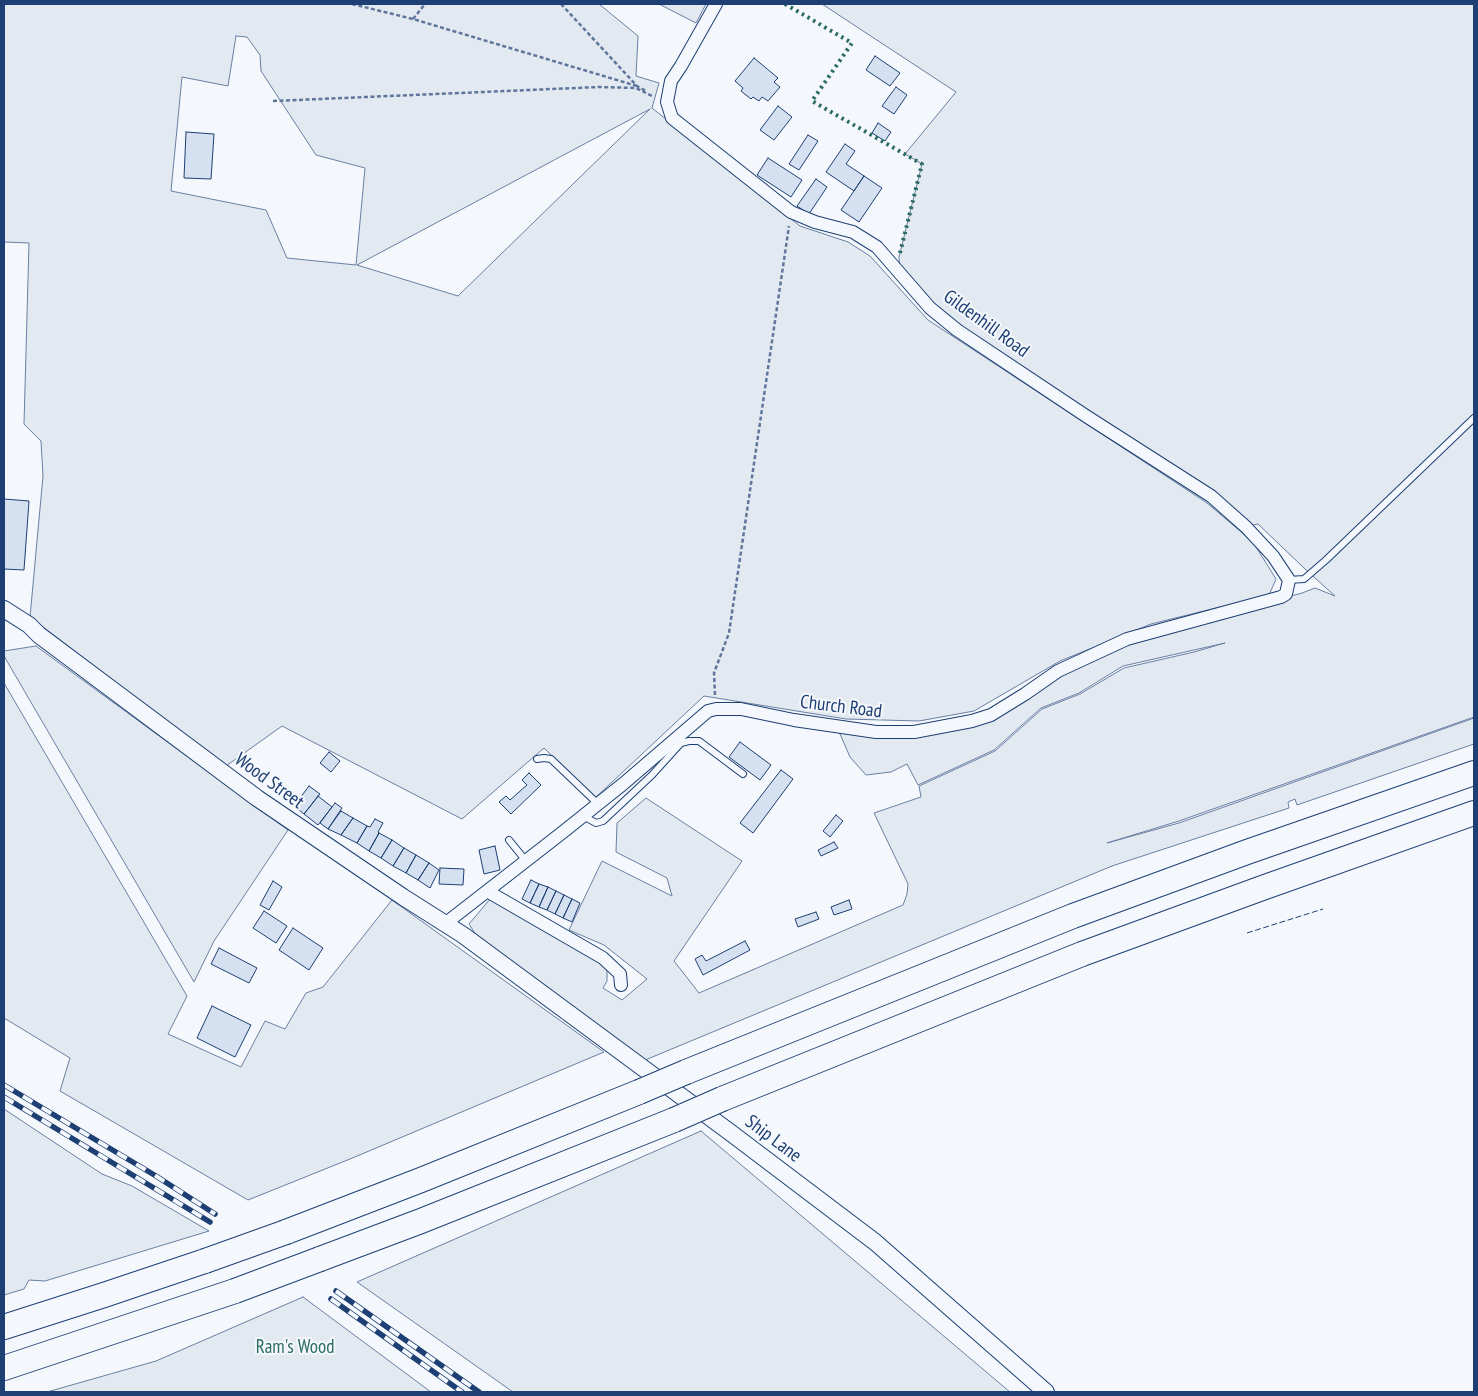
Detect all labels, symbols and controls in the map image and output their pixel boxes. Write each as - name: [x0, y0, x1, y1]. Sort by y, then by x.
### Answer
- street label: Gildenhill Road: [939, 285, 1033, 363]
- street label: Church Road: [799, 691, 883, 723]
- street label: Wood Street: [230, 748, 308, 814]
- street label: Ship Lane: [740, 1111, 806, 1167]
- park label: Ram's Wood: [256, 1337, 334, 1359]

